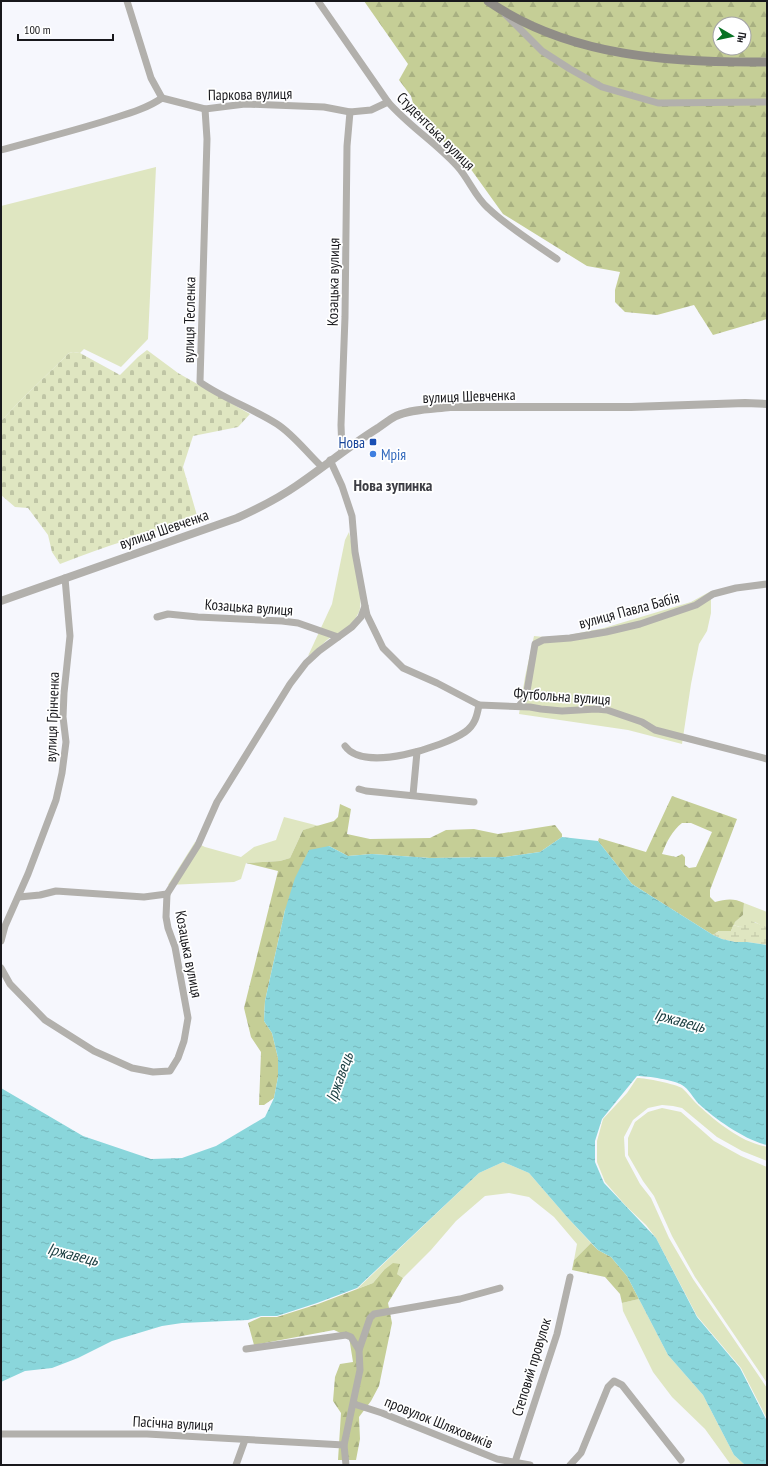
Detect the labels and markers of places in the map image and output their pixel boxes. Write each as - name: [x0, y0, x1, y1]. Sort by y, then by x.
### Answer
- place label: Нова: [338, 433, 365, 452]
- marker: Нова: [368, 437, 378, 447]
- place label: Мрія: [381, 445, 406, 464]
- marker: Мрія: [368, 449, 378, 459]

